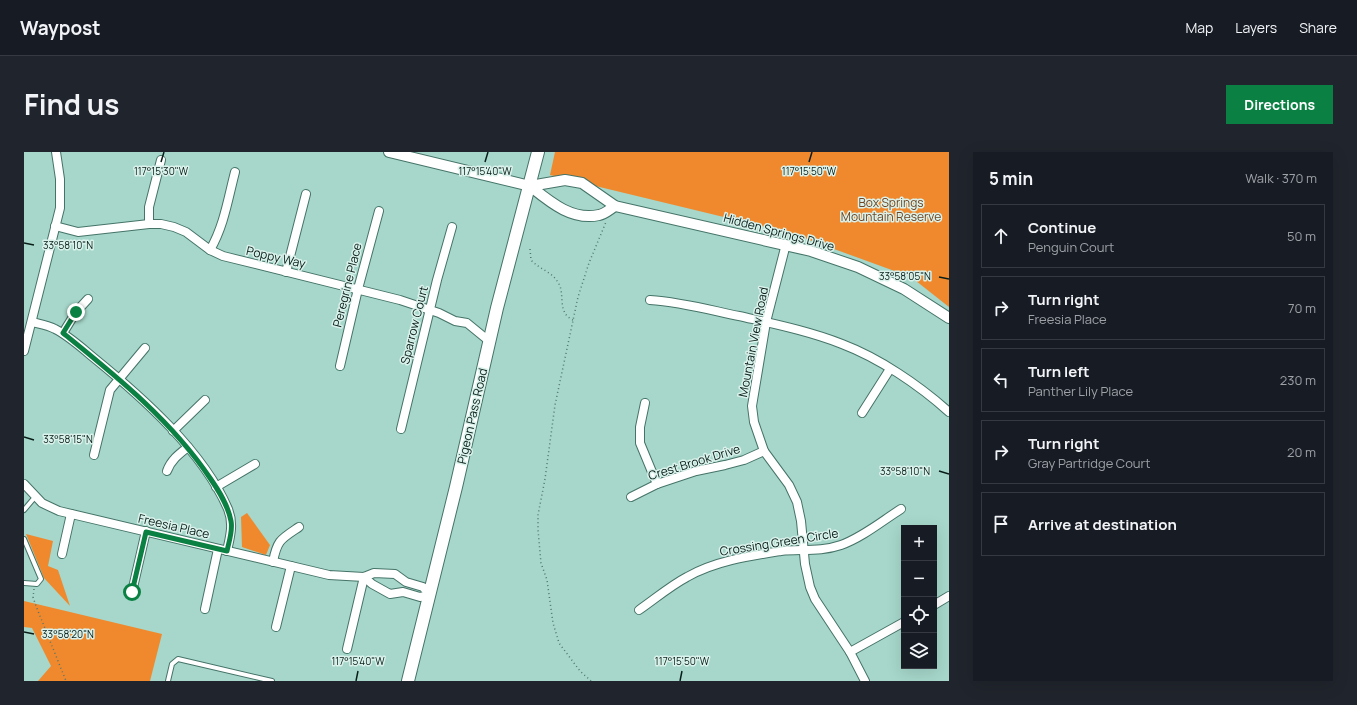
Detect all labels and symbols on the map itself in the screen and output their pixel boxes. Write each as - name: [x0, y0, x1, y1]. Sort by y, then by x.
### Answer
- text: 117°15'30"W: [134, 164, 189, 178]
- text: 117°15'40"W: [458, 164, 512, 178]
- text: 117°15'50"W: [782, 164, 837, 178]
- park label: Box Springs Mountain Reserve: [841, 194, 941, 225]
- street label: Hidden Springs Drive: [722, 209, 836, 255]
- text: 33°58'10"N: [43, 238, 93, 252]
- street label: Peregrine Place: [328, 241, 366, 329]
- street label: Poppy Way: [245, 242, 308, 272]
- text: 33°58'05"N: [879, 269, 931, 283]
- street label: Sparrow Court: [396, 284, 432, 366]
- street label: Mountain View Road: [734, 285, 772, 399]
- route end: [67, 303, 85, 321]
- street label: Pigeon Pass Road: [453, 366, 491, 466]
- text: 33°58'15"N: [43, 432, 93, 446]
- street label: Crest Brook Drive: [646, 440, 742, 484]
- text: 33°58'10"N: [880, 464, 930, 478]
- street label: Freesia Place: [137, 510, 211, 542]
- street label: Crossing Green Circle: [719, 524, 839, 560]
- route start: [123, 583, 141, 601]
- text: 33°58'20"N: [42, 627, 94, 641]
- text: 117°15'40"W: [331, 654, 385, 668]
- text: 117°15'50"W: [655, 654, 710, 668]

